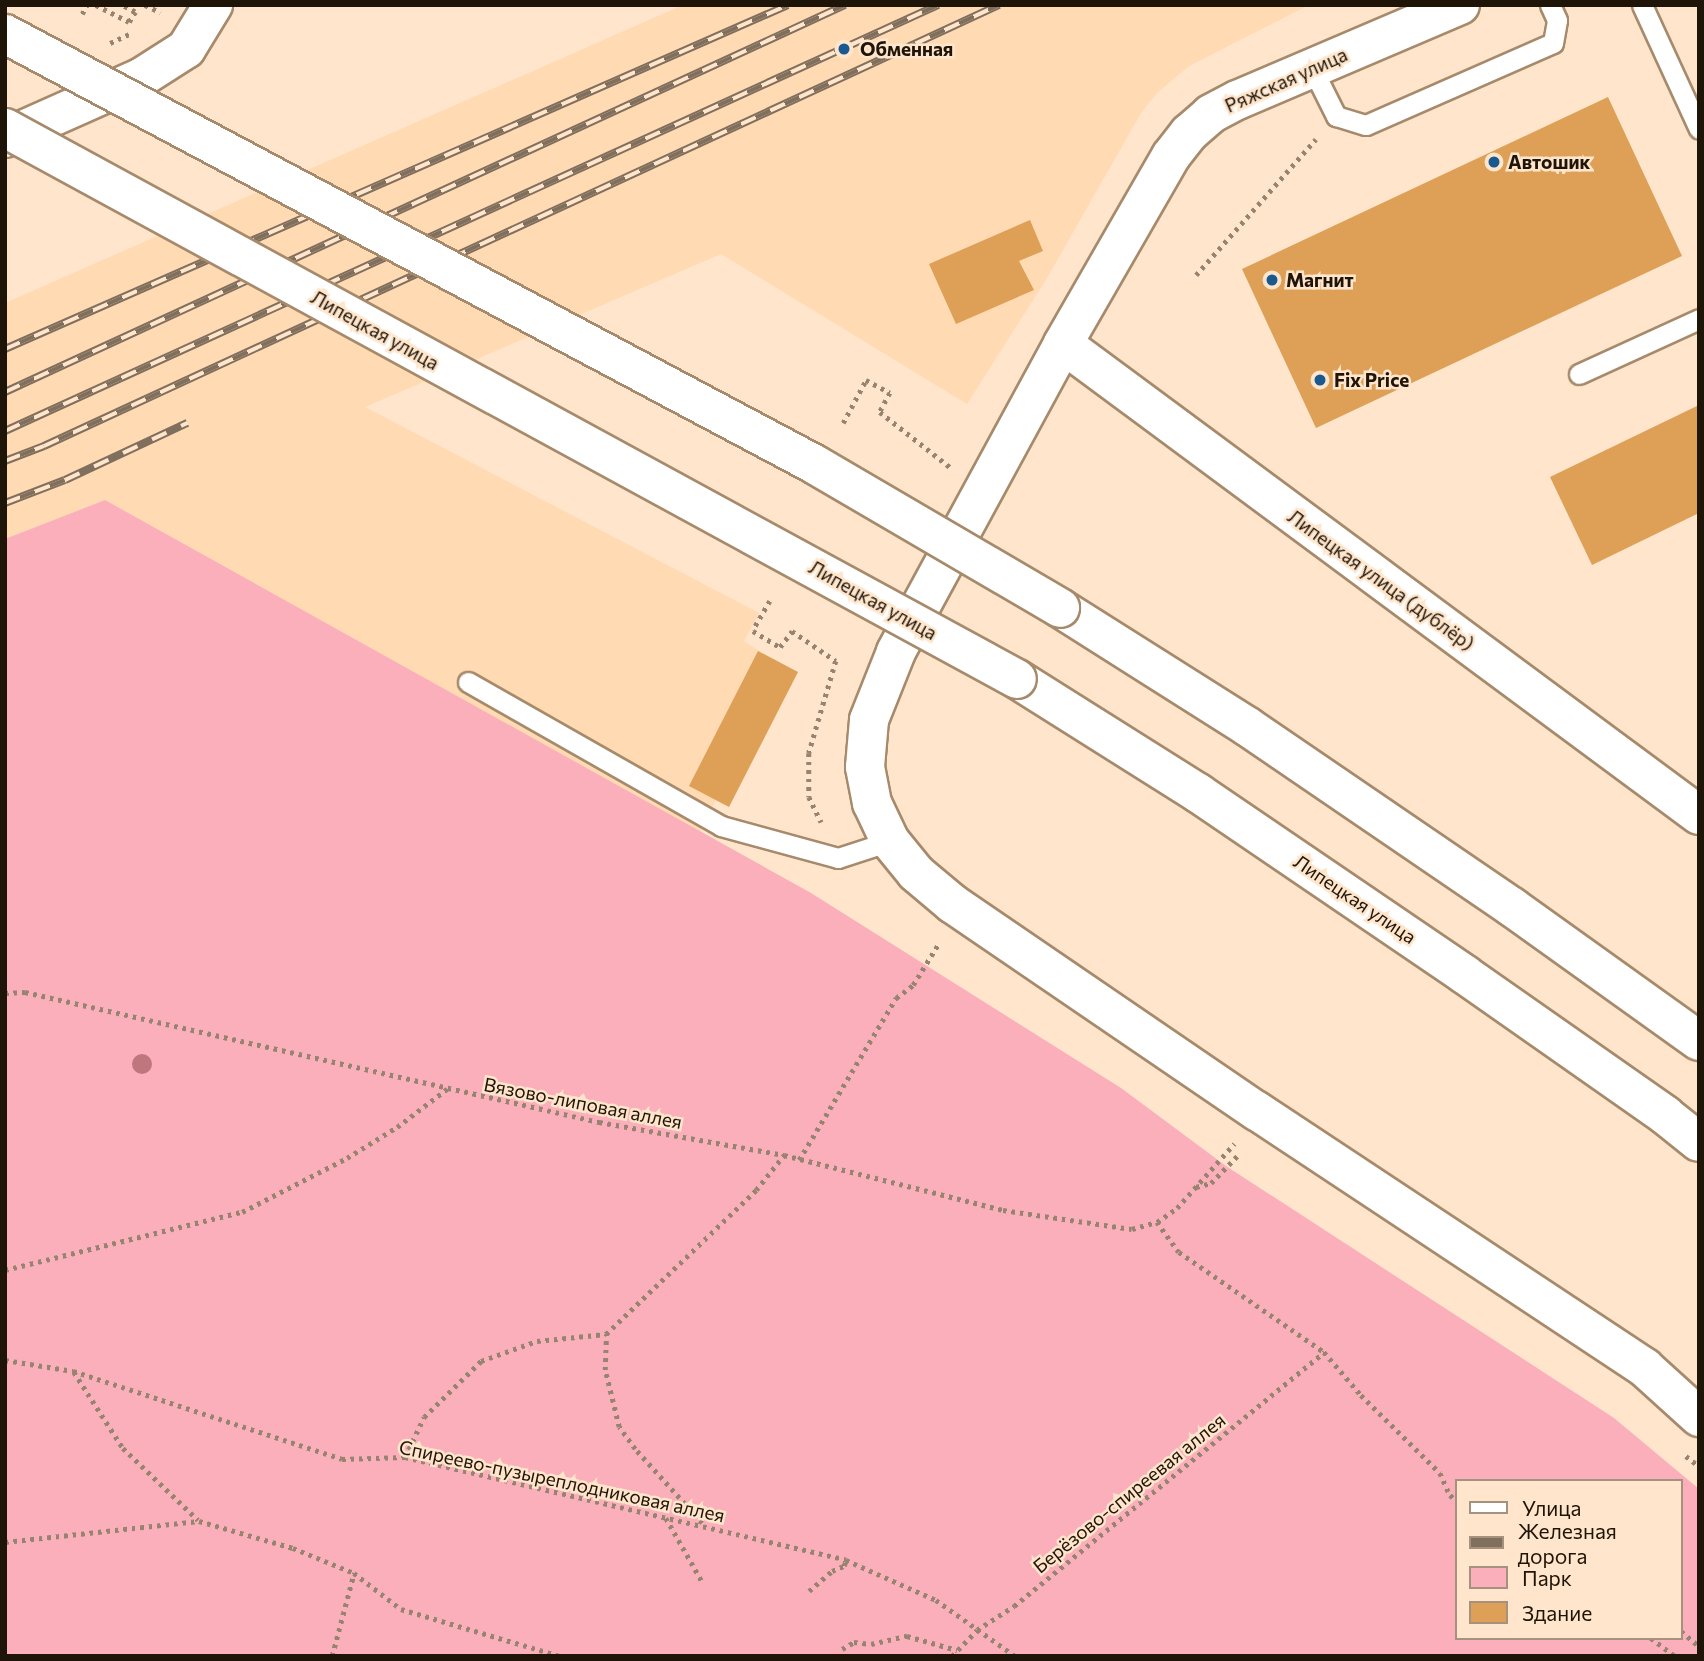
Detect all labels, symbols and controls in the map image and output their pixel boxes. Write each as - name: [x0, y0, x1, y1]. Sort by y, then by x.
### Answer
- place label: Обменная: [860, 38, 953, 60]
- marker: Обменная: [834, 39, 854, 59]
- street label: Ряжская улица: [1221, 43, 1351, 117]
- place label: Автошик: [1508, 151, 1590, 173]
- marker: Автошик: [1486, 154, 1502, 170]
- place label: Магнит: [1286, 269, 1354, 291]
- marker: Магнит: [1264, 272, 1280, 288]
- street label: Липецкая улица: [307, 285, 443, 375]
- place label: Fix Price: [1334, 369, 1409, 391]
- marker: Fix Price: [1312, 372, 1328, 388]
- street label: Липецкая улица (дублёр): [1283, 505, 1479, 655]
- street label: Липецкая улица: [805, 555, 941, 645]
- street label: Липецкая улица: [1289, 850, 1421, 948]
- street label: Вязово-липовая аллея: [482, 1073, 684, 1133]
- street label: Берёзово-спиреевая аллея: [1028, 1408, 1230, 1578]
- street label: Спиреево-пузыреплодниковая аллея: [397, 1435, 727, 1527]
- legend: [1456, 1479, 1683, 1640]
- text: Улица: [1522, 1495, 1581, 1520]
- text: Железная дорога: [1518, 1518, 1617, 1568]
- text: Парк: [1522, 1565, 1572, 1590]
- text: Здание: [1522, 1600, 1592, 1625]

